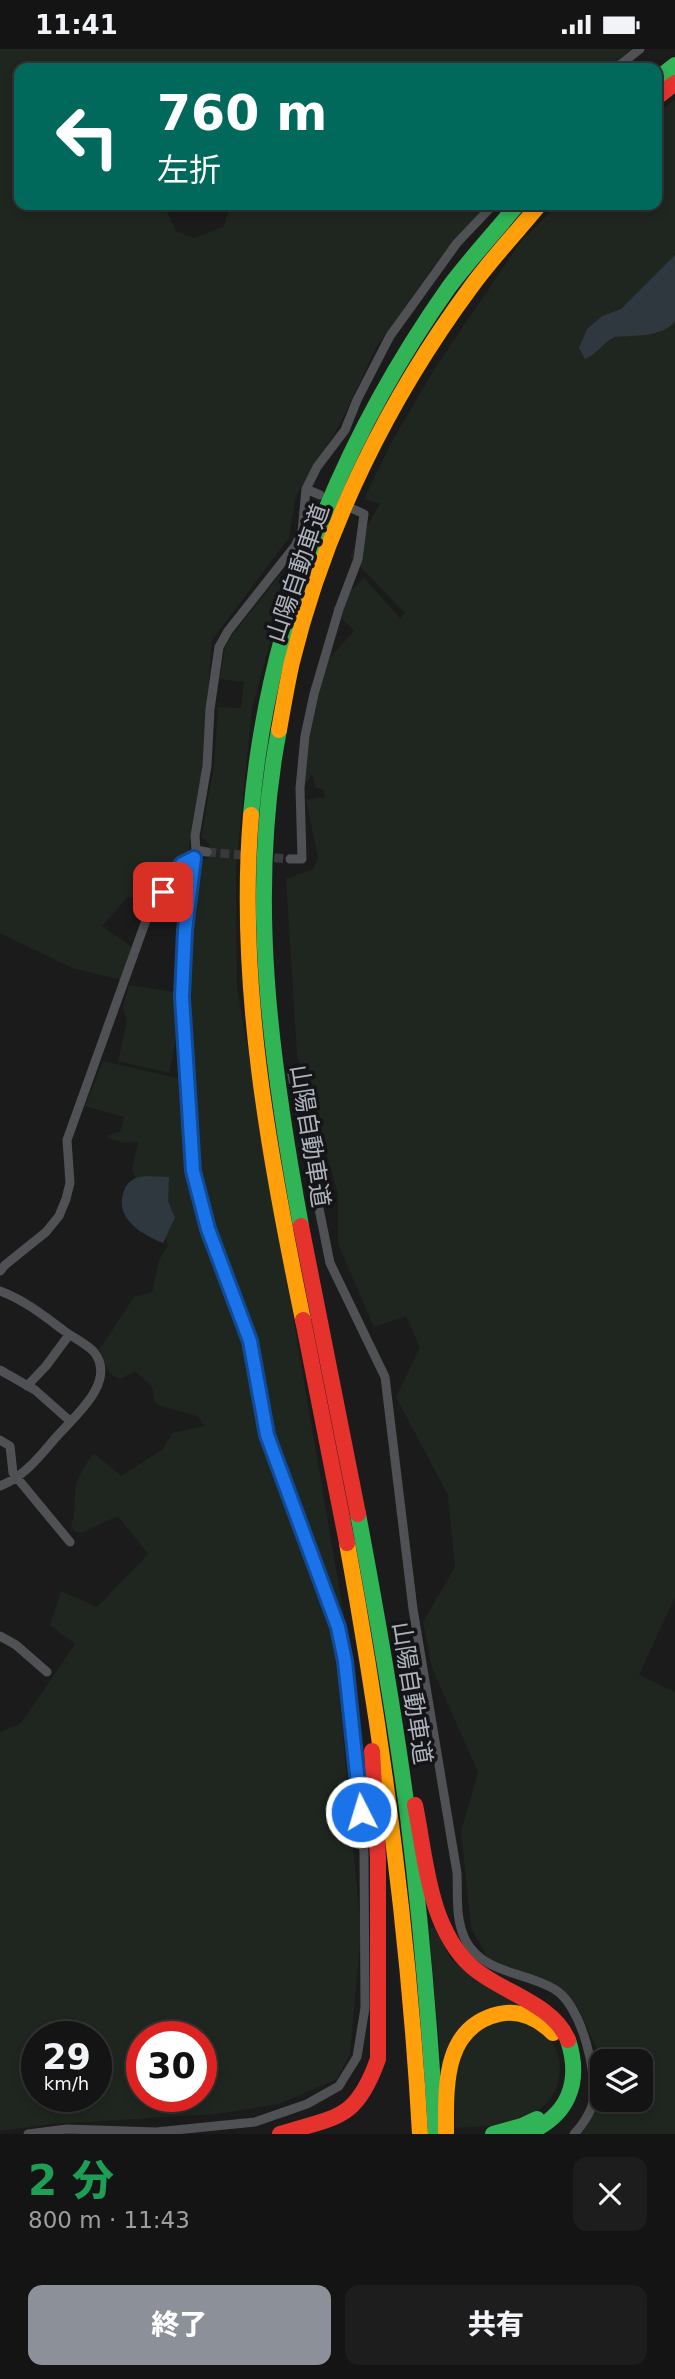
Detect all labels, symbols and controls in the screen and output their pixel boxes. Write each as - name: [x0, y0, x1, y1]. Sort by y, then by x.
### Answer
- text: 11:41: [35, 10, 118, 40]
- text: 760 m: [157, 85, 327, 142]
- icon: left: [42, 91, 133, 182]
- text: 左折: [157, 151, 221, 189]
- street label: 山陽自動車道: [261, 500, 335, 646]
- pin: [133, 862, 193, 922]
- icon: arrive: [144, 873, 182, 911]
- street label: 山陽自動車道: [285, 1063, 335, 1209]
- street label: 山陽自動車道: [387, 1620, 437, 1766]
- position arrow: [324, 1775, 398, 1849]
- speed limit sign: 30: [126, 2021, 217, 2112]
- text: 29: [42, 2037, 91, 2077]
- map controls: [590, 2049, 653, 2112]
- button: layers: [590, 2049, 653, 2112]
- text: km/h: [44, 2073, 89, 2094]
- text: 2 分: [28, 2156, 114, 2205]
- button: close: [573, 2157, 647, 2231]
- text: 800 m · 11:43: [28, 2207, 190, 2233]
- button: 終了: [28, 2285, 331, 2365]
- button: 共有: [345, 2285, 647, 2365]

